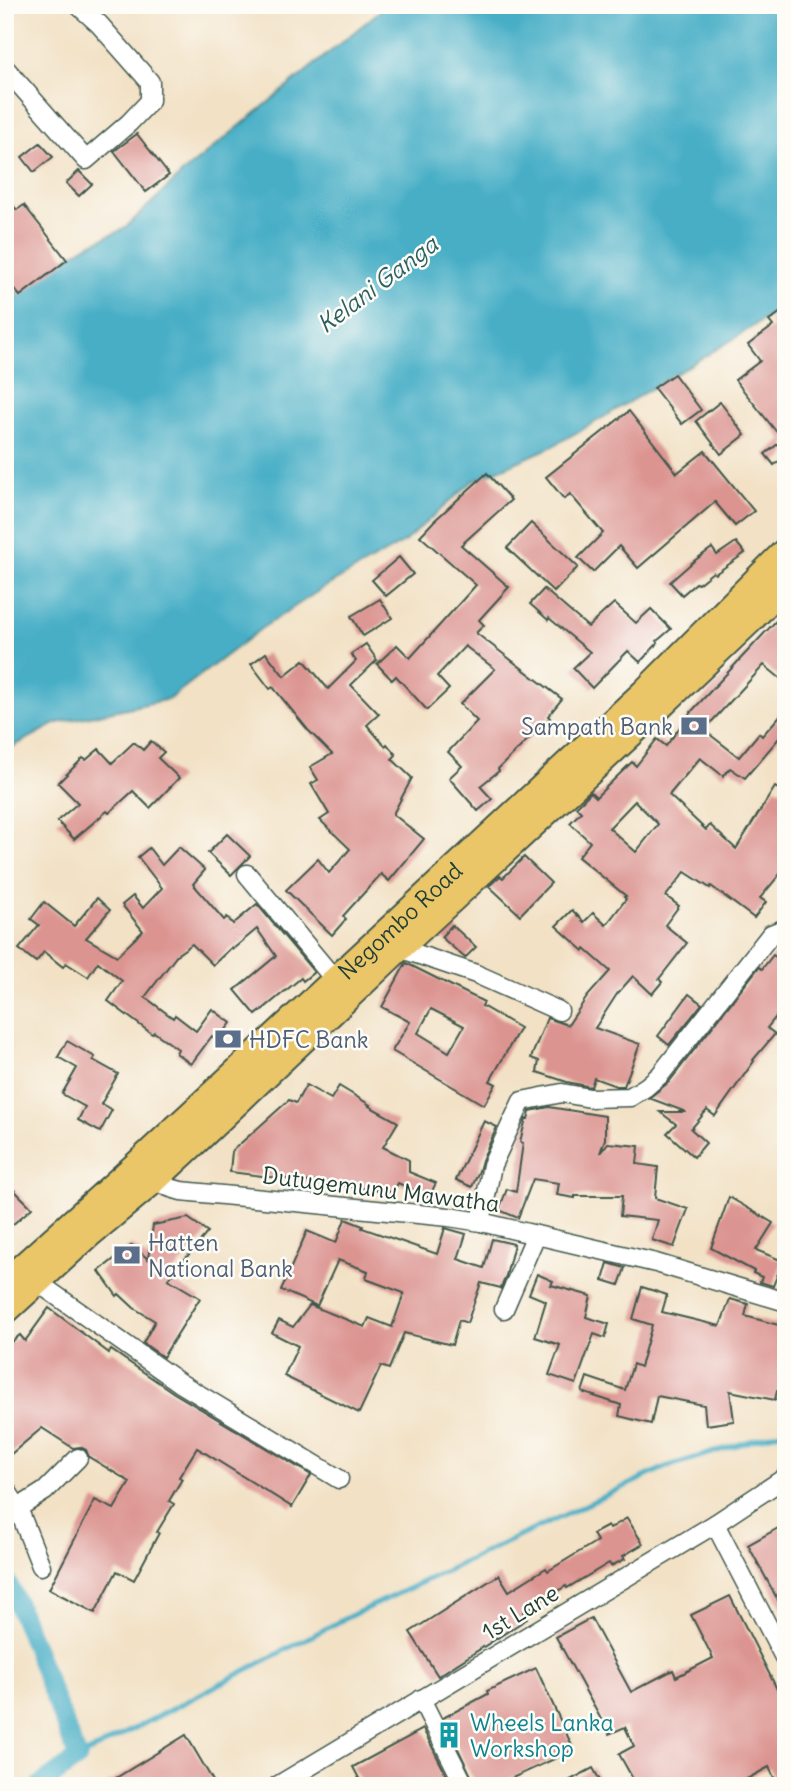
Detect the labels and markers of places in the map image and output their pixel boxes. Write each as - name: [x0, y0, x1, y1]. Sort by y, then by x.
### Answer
- bank icon: Sampath Bank: [679, 711, 709, 741]
- place label: Sampath Bank: [521, 712, 673, 741]
- bank icon: HDFC Bank: [213, 1024, 243, 1054]
- place label: HDFC Bank: [249, 1025, 369, 1054]
- place label: Hatten National Bank: [148, 1228, 293, 1283]
- bank icon: Hatten National Bank: [112, 1240, 142, 1270]
- place label: Wheels Lanka Workshop: [470, 1708, 614, 1763]
- building icon: Wheels Lanka Workshop: [434, 1720, 464, 1750]

